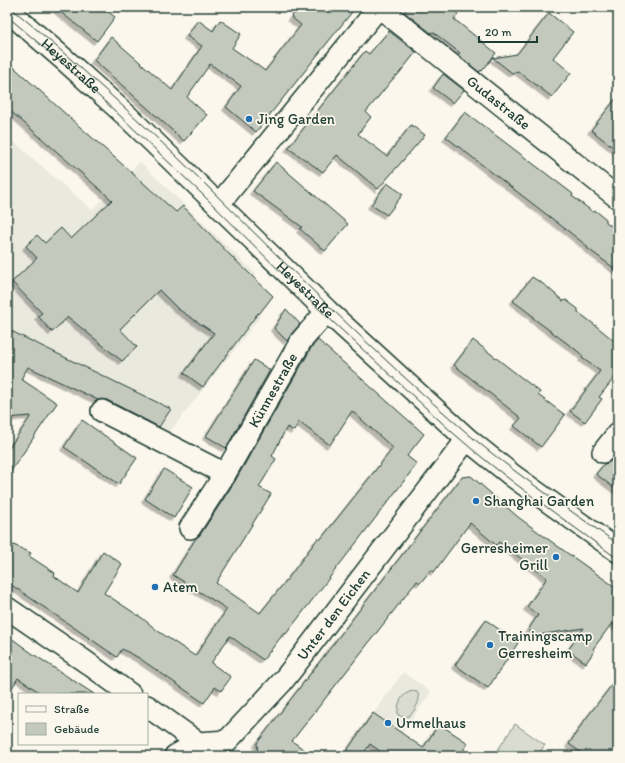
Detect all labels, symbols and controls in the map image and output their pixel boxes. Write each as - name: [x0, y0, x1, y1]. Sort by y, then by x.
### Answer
- scale bar: [479, 18, 537, 44]
- text: 20 m: [485, 25, 512, 39]
- street label: Heyestraße: [37, 35, 105, 97]
- street label: Gudastraße: [463, 72, 534, 134]
- place label: Jing Garden: [257, 110, 335, 128]
- marker: Jing Garden: [244, 114, 254, 124]
- street label: Heyestraße: [272, 257, 338, 322]
- street label: Künnestraße: [244, 349, 301, 431]
- place label: Shanghai Garden: [484, 492, 595, 510]
- marker: Shanghai Garden: [471, 496, 481, 506]
- place label: Gerresheimer Grill: [461, 539, 549, 574]
- marker: Gerresheimer Grill: [551, 552, 561, 562]
- street label: Unter den Eichen: [293, 565, 374, 664]
- place label: Atem: [163, 578, 197, 596]
- marker: Atem: [150, 582, 160, 592]
- place label: Trainingscamp Gerresheim: [498, 627, 593, 662]
- marker: Trainingscamp Gerresheim: [485, 640, 495, 650]
- legend: [18, 693, 148, 745]
- text: Straße: [54, 702, 89, 716]
- place label: Urmelhaus: [396, 714, 466, 732]
- marker: Urmelhaus: [383, 718, 393, 728]
- text: Gebäude: [54, 722, 99, 736]

